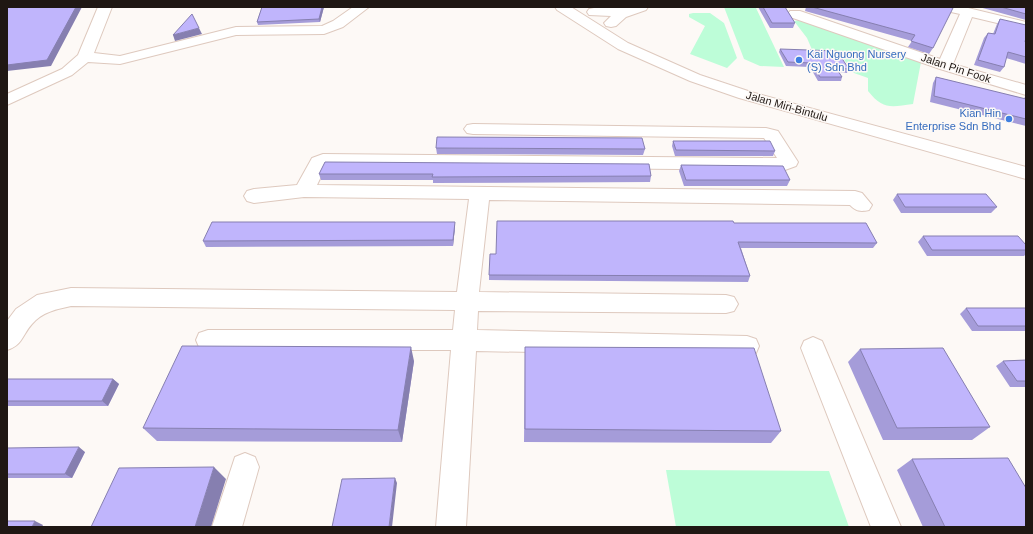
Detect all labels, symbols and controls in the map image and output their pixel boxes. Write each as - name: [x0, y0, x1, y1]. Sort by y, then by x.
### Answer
- place label: Kai Nguong Nursery (S) Sdn Bhd: [807, 48, 907, 73]
- street label: Jalan Pin Fook: [920, 51, 993, 85]
- marker: Kai Nguong Nursery (S) Sdn Bhd: [794, 55, 804, 65]
- street label: Jalan Miri-Bintulu: [745, 89, 829, 123]
- place label: Kian Hin Enterprise Sdn Bhd: [906, 107, 1001, 132]
- marker: Kian Hin Enterprise Sdn Bhd: [1004, 114, 1014, 124]

